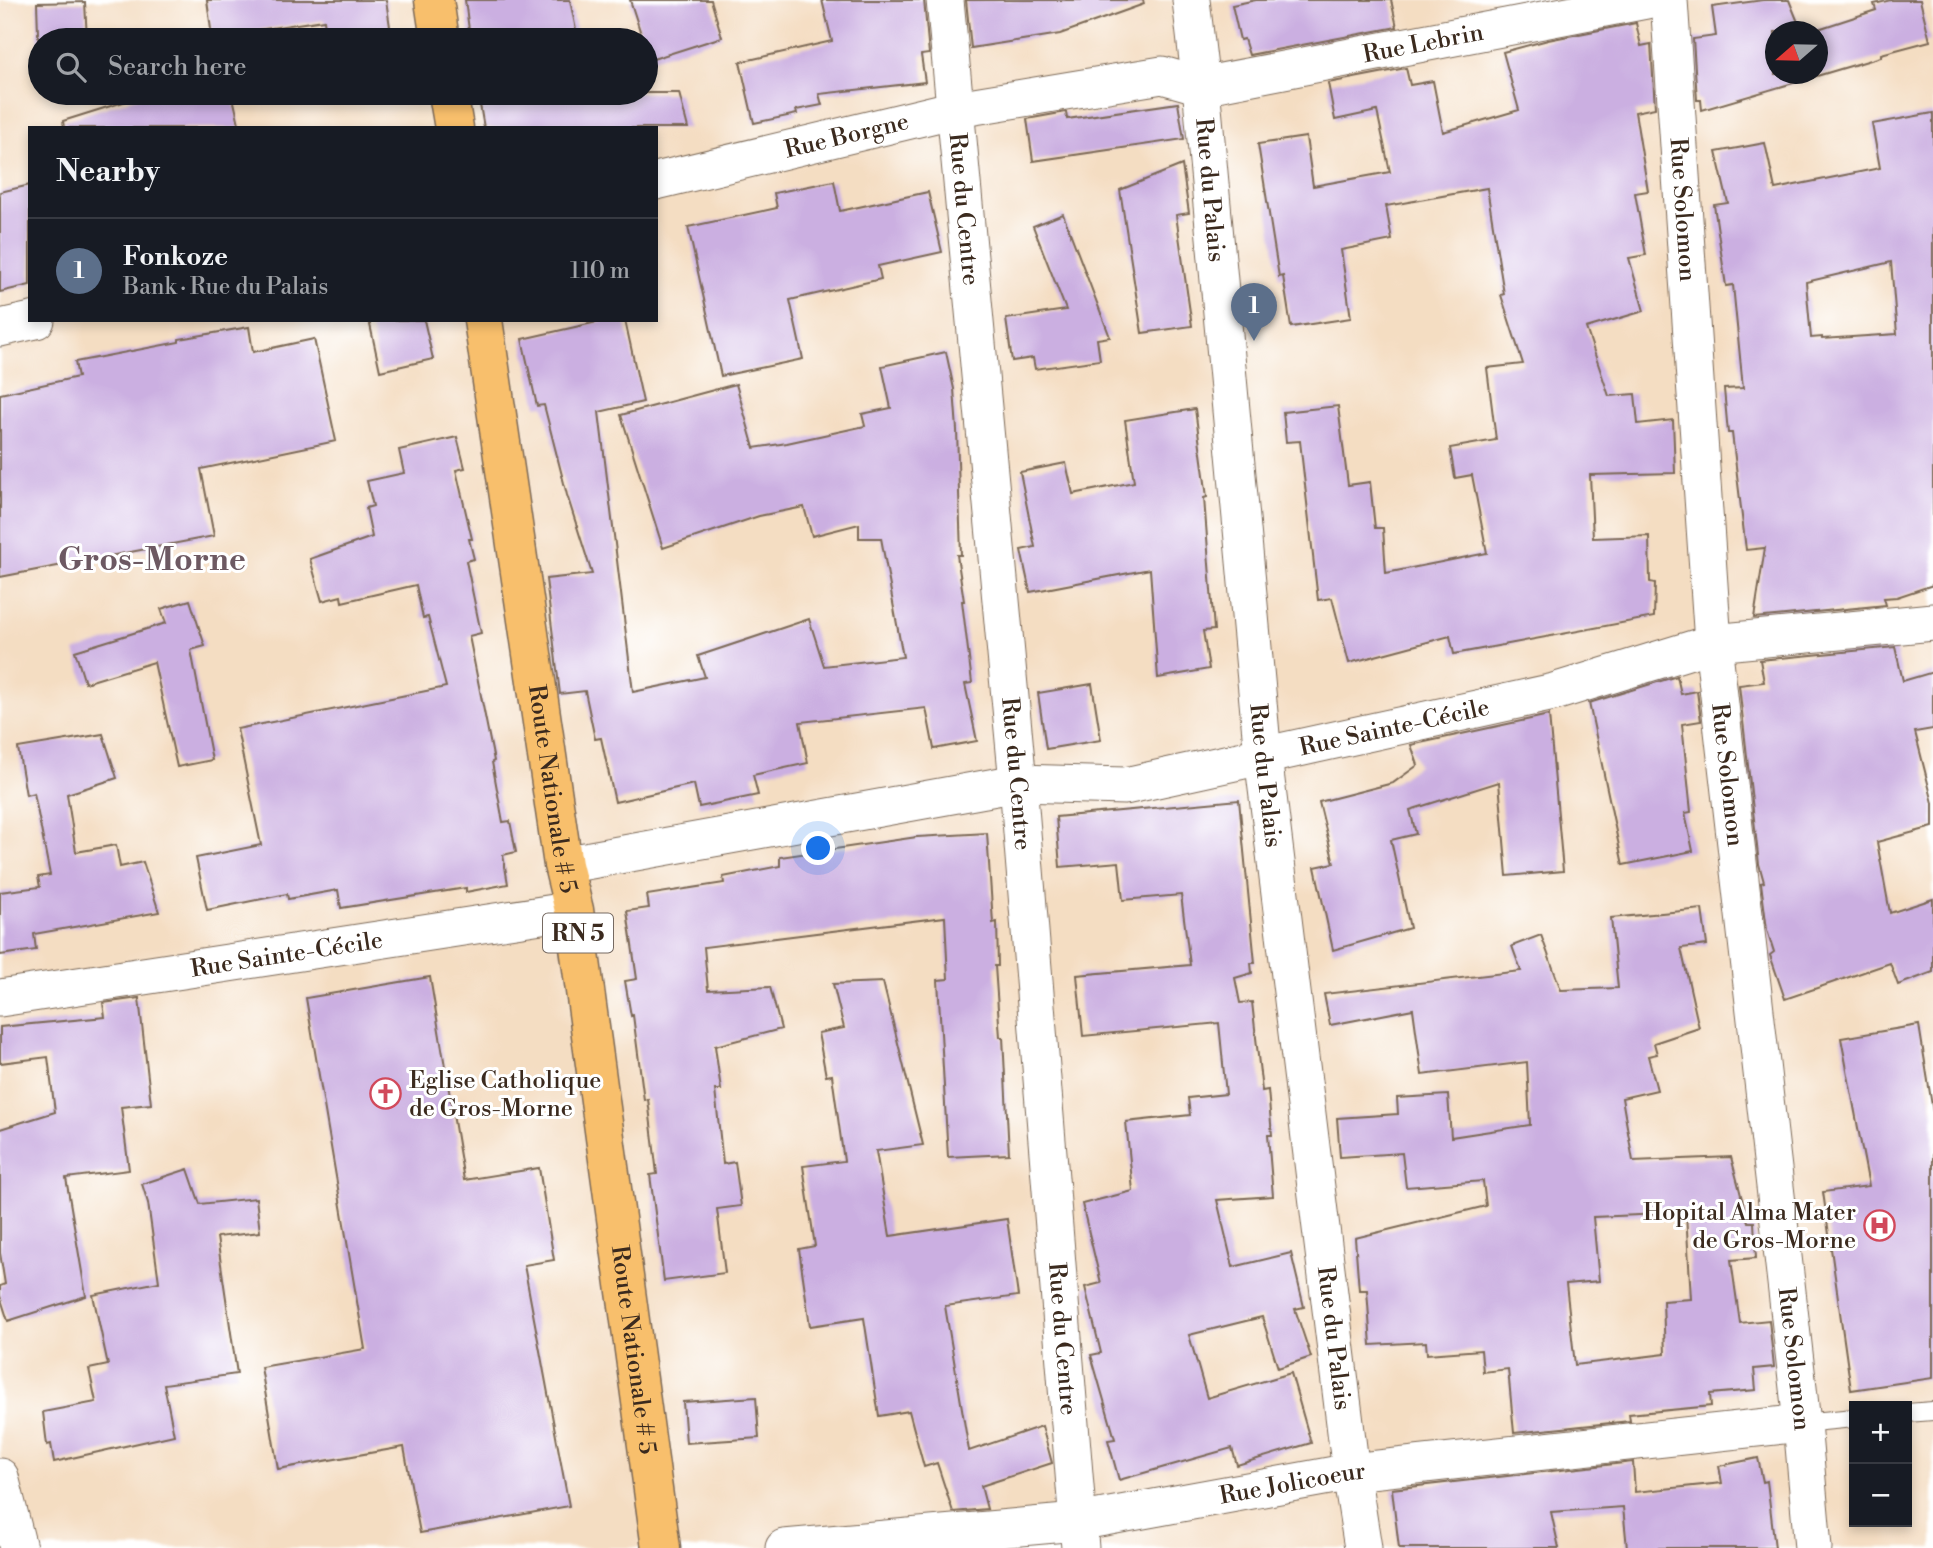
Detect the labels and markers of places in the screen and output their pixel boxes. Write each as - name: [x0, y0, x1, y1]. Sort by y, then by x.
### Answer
- pin: 1: [1231, 283, 1277, 341]
- place label: Eglise Catholique de Gros-Morne: [409, 1066, 601, 1124]
- church icon: Eglise Catholique de Gros-Morne: [369, 1077, 403, 1111]
- place label: Hopital Alma Mater de Gros-Morne: [1643, 1198, 1856, 1256]
- hospital icon: Hopital Alma Mater de Gros-Morne: [1862, 1209, 1896, 1243]

